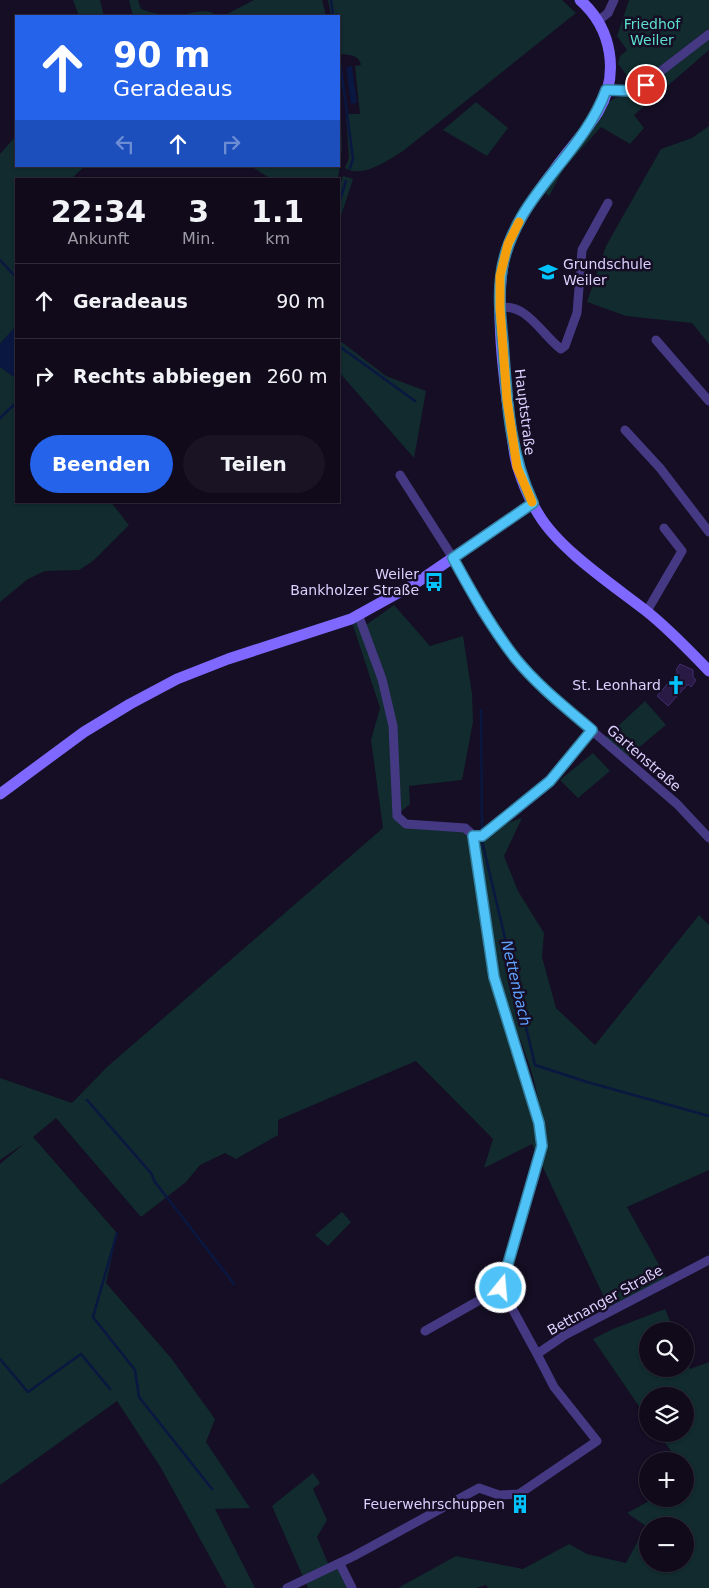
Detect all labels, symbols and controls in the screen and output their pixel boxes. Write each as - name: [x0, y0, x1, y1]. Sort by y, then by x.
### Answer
- park label: Friedhof Weiler: [624, 16, 681, 48]
- icon: ahead: [30, 35, 95, 100]
- text: 90 m: [113, 35, 210, 75]
- pin: [625, 64, 667, 106]
- icon: arrive: [632, 71, 660, 99]
- text: Geradeaus: [113, 76, 233, 101]
- icon: left: [111, 130, 139, 158]
- icon: ahead: [164, 130, 192, 158]
- icon: right: [217, 130, 245, 158]
- text: 22:34: [51, 194, 146, 229]
- text: 3: [188, 194, 209, 229]
- text: 1.1: [251, 194, 304, 229]
- text: Ankunft: [68, 229, 129, 248]
- text: Min.: [182, 229, 215, 248]
- text: km: [265, 229, 290, 248]
- place label: Grundschule Weiler: [563, 256, 651, 288]
- school or university icon: Grundschule Weiler: [537, 261, 559, 283]
- icon: ahead: [30, 287, 58, 315]
- text: Geradeaus: [73, 290, 188, 312]
- text: 90 m: [276, 290, 325, 312]
- icon: right: [30, 362, 58, 390]
- text: Rechts abbiegen: [73, 365, 252, 387]
- text: 260 m: [267, 365, 328, 387]
- street label: Hauptstraße: [512, 368, 538, 456]
- button: Beenden: [30, 435, 173, 493]
- button: Teilen: [183, 435, 325, 493]
- place label: Weiler Bankholzer Straße: [290, 566, 419, 598]
- bus stop icon: Weiler Bankholzer Straße: [423, 571, 445, 593]
- church icon: St. Leonhard: [665, 674, 687, 696]
- place label: St. Leonhard: [572, 677, 661, 693]
- street label: Gartenstraße: [604, 722, 684, 794]
- water label: Nettenbach: [497, 938, 535, 1028]
- position arrow: [474, 1261, 526, 1313]
- street label: Bettnanger Straße: [545, 1262, 665, 1338]
- map controls: [639, 1322, 694, 1572]
- button: search: [639, 1322, 694, 1377]
- button: layers: [639, 1387, 694, 1442]
- button: +: [639, 1452, 694, 1507]
- building icon: Feuerwehrschuppen: [509, 1493, 531, 1515]
- place label: Feuerwehrschuppen: [363, 1496, 505, 1512]
- button: −: [639, 1517, 694, 1572]

